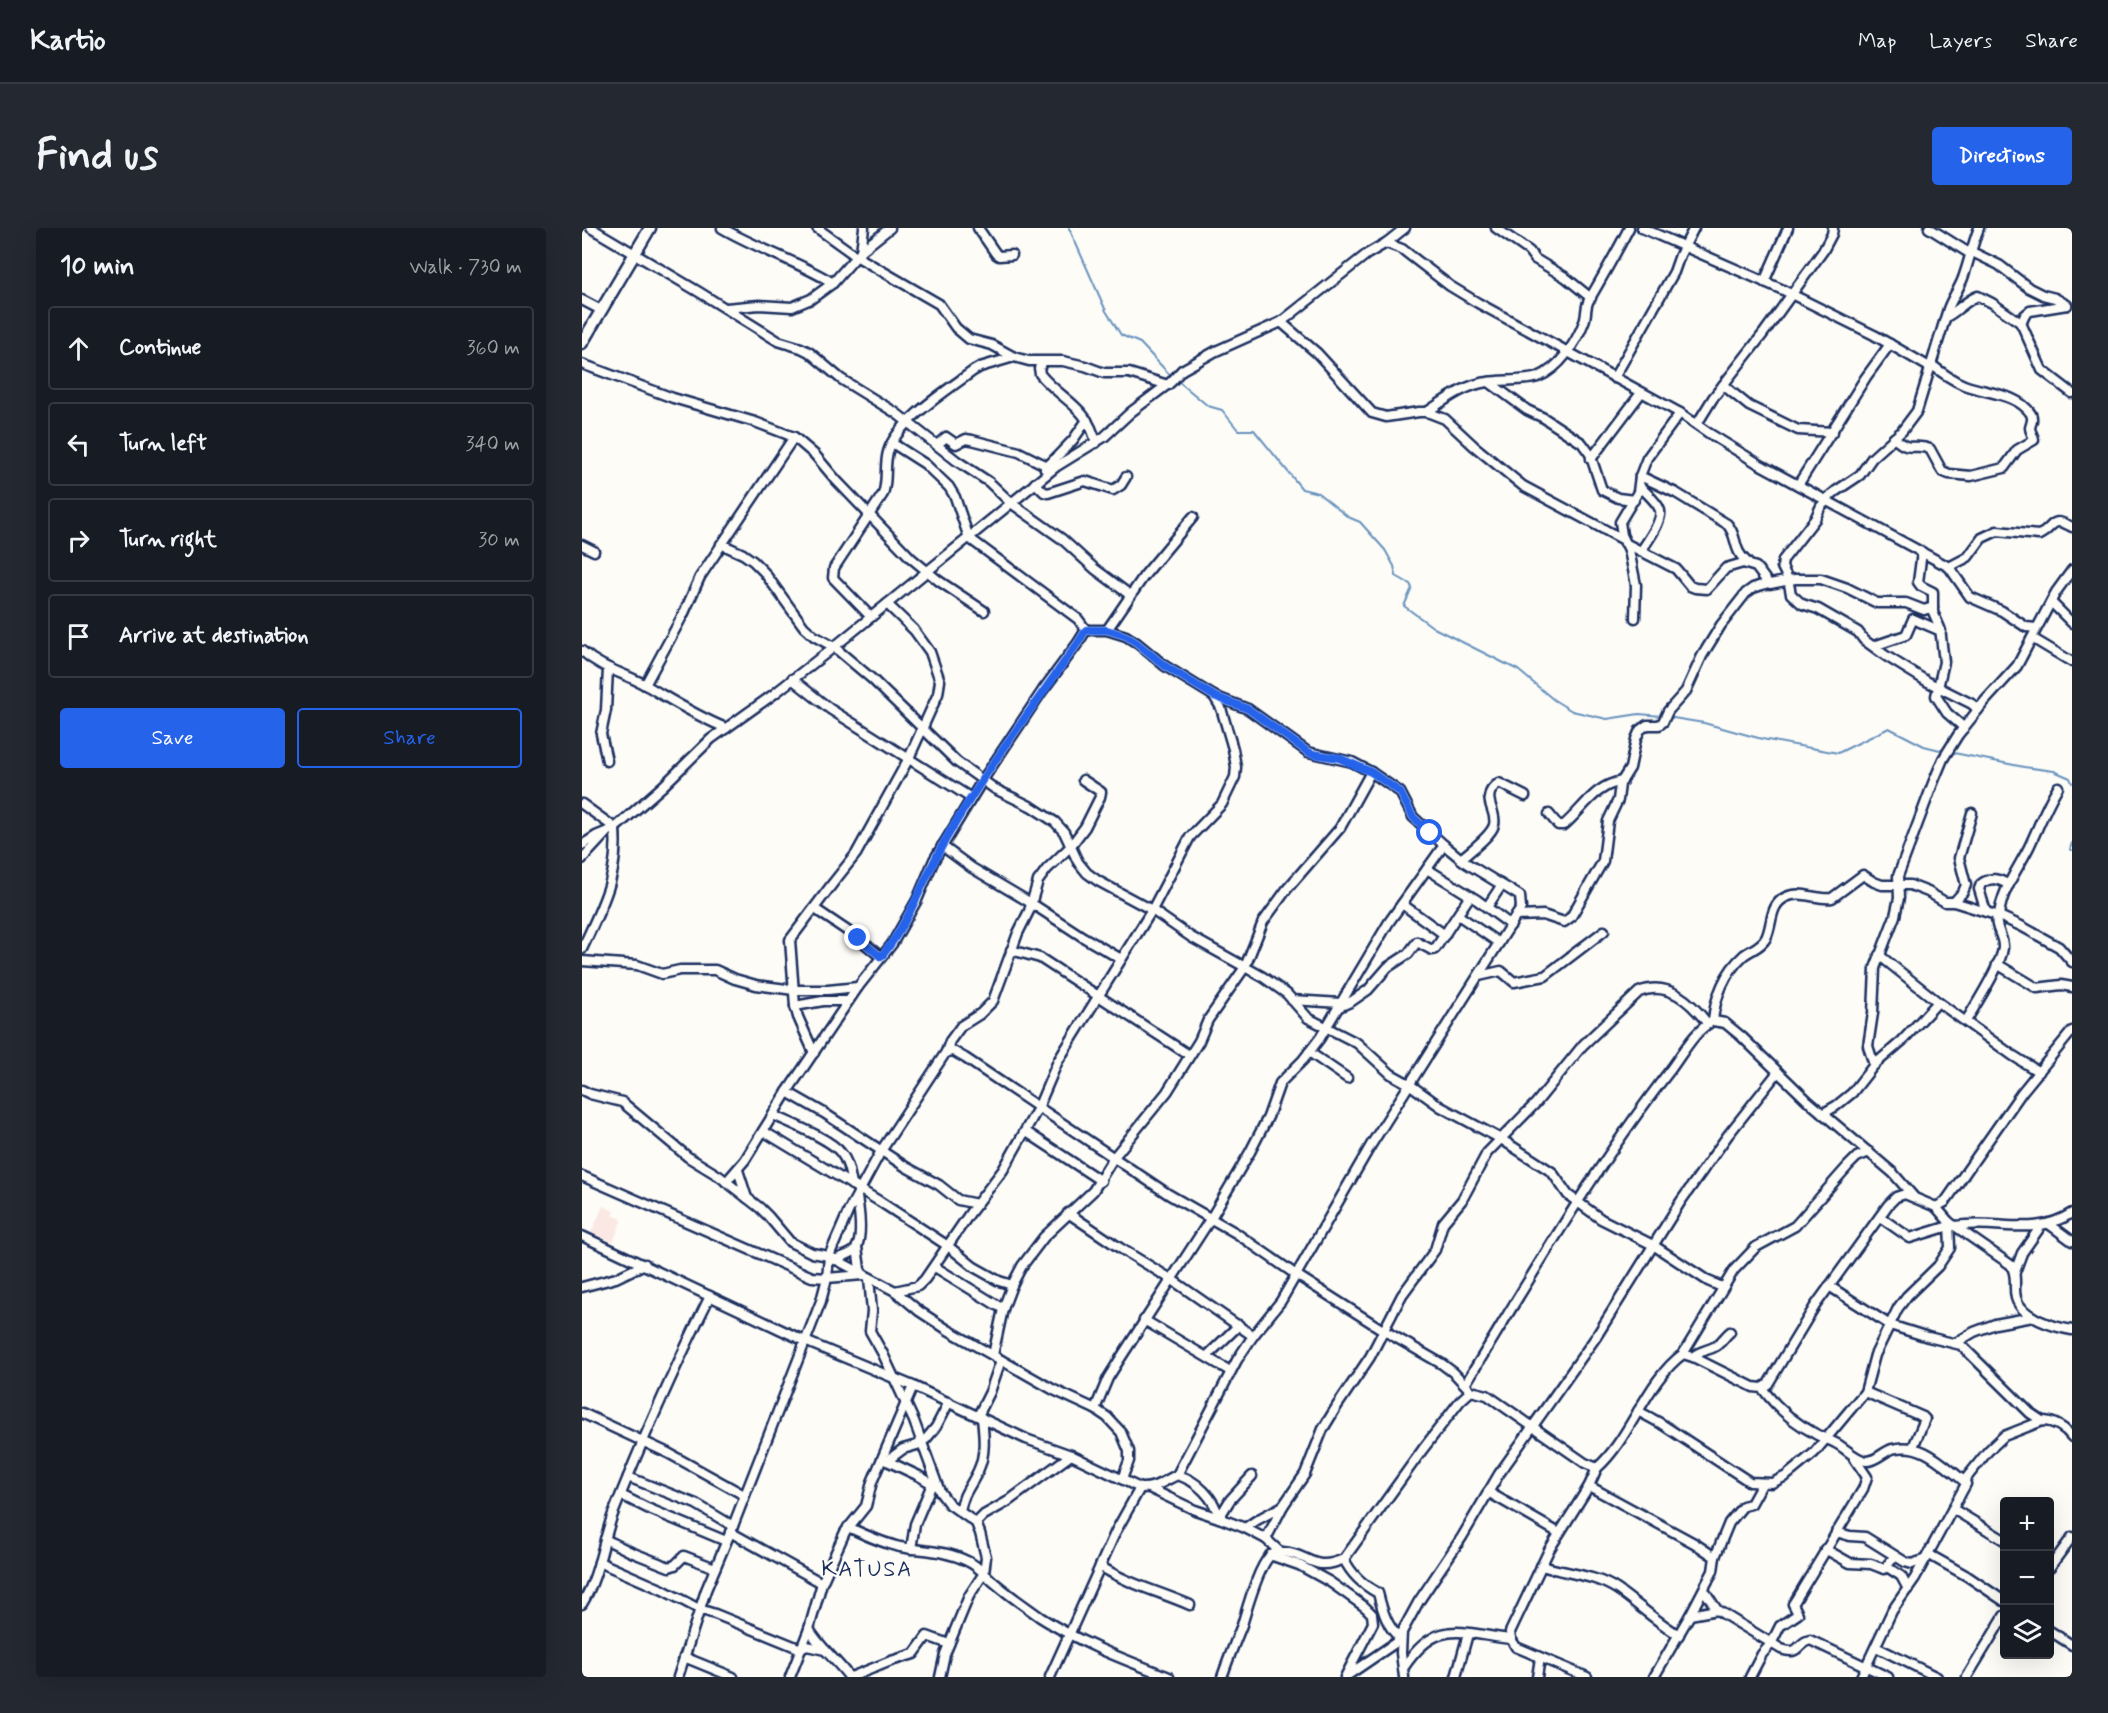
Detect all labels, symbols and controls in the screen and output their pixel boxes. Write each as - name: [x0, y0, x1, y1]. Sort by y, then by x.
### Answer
- text: Kartio: [30, 23, 106, 60]
- text: Map: [1858, 27, 1896, 55]
- text: Layers: [1929, 27, 1992, 55]
- text: Share: [2025, 27, 2078, 55]
- button: Directions: [1932, 127, 2072, 185]
- text: Find us: [36, 129, 158, 184]
- text: 10 min: [60, 250, 135, 284]
- text: Walk · 730 m: [409, 254, 522, 281]
- icon: ahead: [62, 332, 95, 365]
- text: Continue: [119, 334, 201, 362]
- text: 360 m: [467, 335, 520, 362]
- icon: left: [62, 428, 95, 461]
- text: Turn left: [119, 430, 207, 458]
- text: 340 m: [465, 431, 520, 458]
- icon: right: [62, 524, 95, 557]
- text: Turn right: [119, 526, 217, 554]
- text: 30 m: [478, 527, 520, 554]
- icon: arrive: [62, 620, 95, 653]
- text: Arrive at destination: [119, 622, 309, 650]
- button: Save: [60, 708, 285, 768]
- button: Share: [297, 708, 522, 768]
- route start: [1416, 819, 1442, 845]
- route end: [844, 924, 870, 950]
- map controls: [2000, 1497, 2054, 1659]
- button: +: [2000, 1497, 2054, 1551]
- button: −: [2000, 1551, 2054, 1605]
- district label: KATUSA: [821, 1556, 913, 1584]
- button: layers: [2000, 1605, 2054, 1659]

